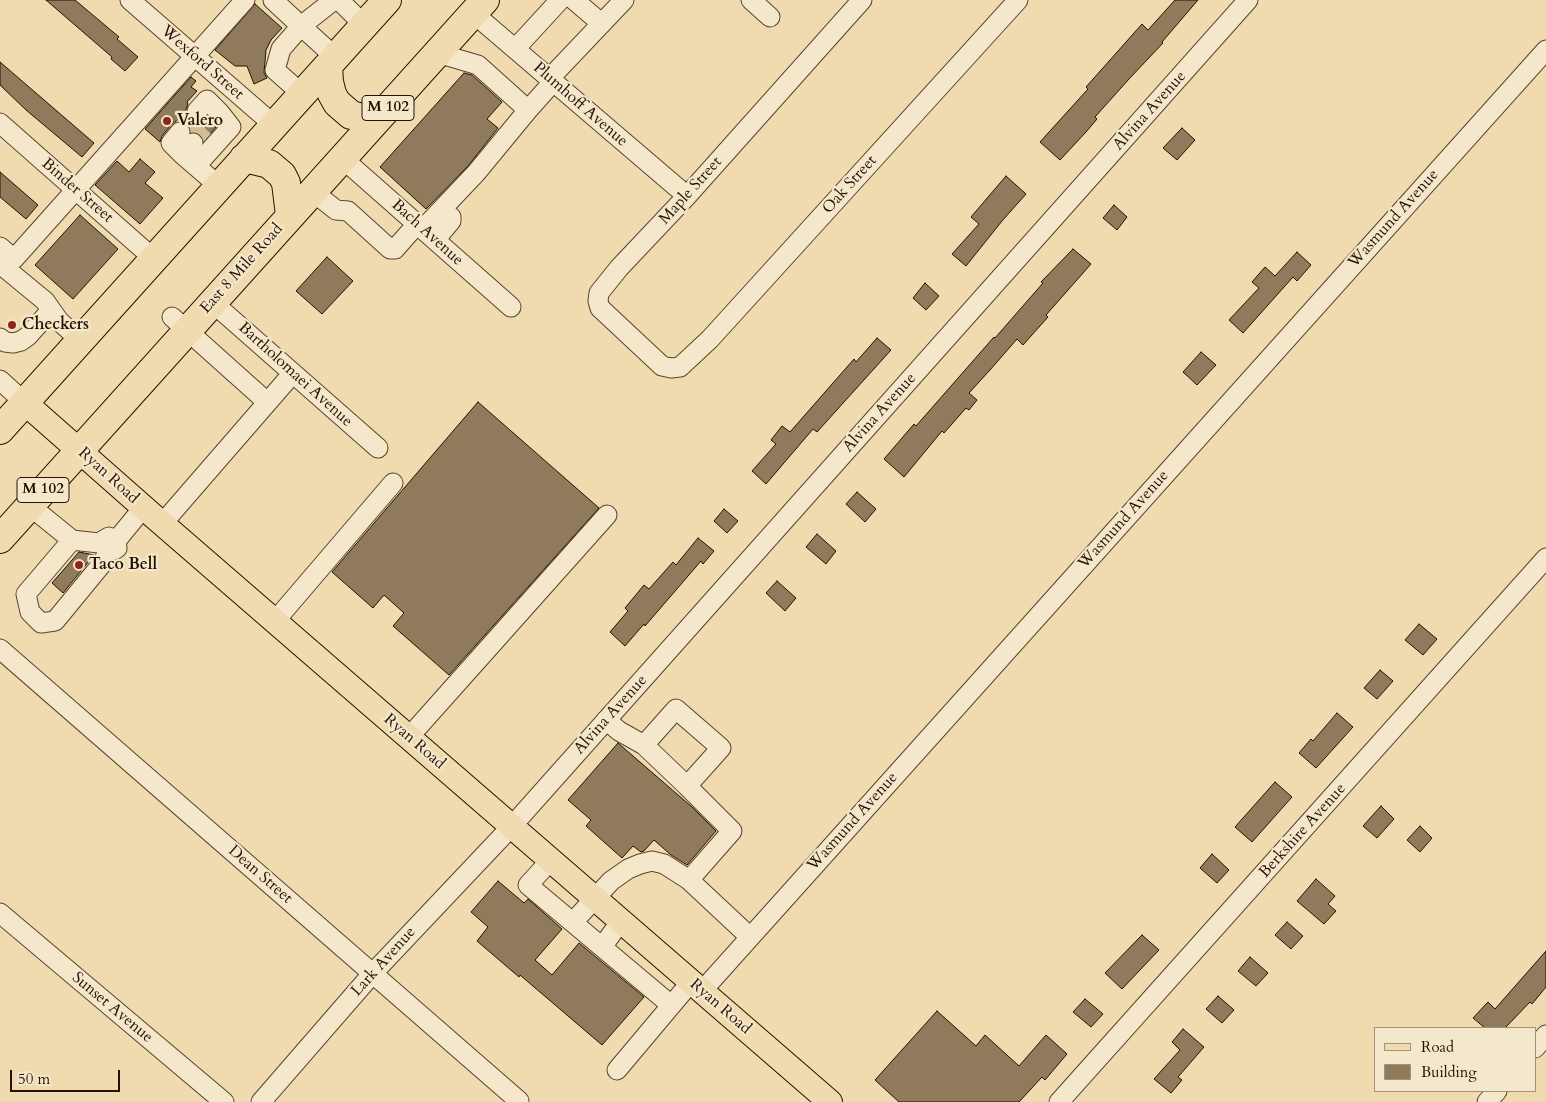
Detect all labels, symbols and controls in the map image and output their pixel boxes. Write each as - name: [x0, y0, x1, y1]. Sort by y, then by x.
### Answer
- street label: Wexford Street: [157, 22, 247, 104]
- street label: Plumhoff Avenue: [529, 59, 631, 151]
- street label: Alvina Avenue: [1109, 67, 1191, 155]
- road number: M 102: [362, 96, 414, 120]
- place label: Valero: [177, 111, 223, 131]
- marker: Valero: [161, 115, 173, 127]
- street label: Oak Street: [819, 152, 881, 218]
- street label: Maple Street: [656, 153, 726, 229]
- street label: Binder Street: [37, 155, 117, 227]
- street label: Wasmund Avenue: [1345, 166, 1443, 272]
- street label: Bach Avenue: [387, 196, 467, 270]
- street label: East 8 Mile Road: [197, 220, 287, 318]
- place label: Checkers: [22, 315, 89, 335]
- marker: Checkers: [6, 319, 18, 331]
- street label: Bartholomaei Avenue: [234, 319, 356, 431]
- street label: Alvina Avenue: [839, 369, 921, 457]
- street label: Ryan Road: [74, 444, 142, 508]
- street label: Wasmund Avenue: [1075, 467, 1173, 573]
- road number: M 102: [17, 478, 69, 502]
- place label: Taco Bell: [89, 555, 157, 575]
- marker: Taco Bell: [73, 559, 85, 571]
- street label: Alvina Avenue: [570, 671, 652, 759]
- street label: Ryan Road: [379, 710, 449, 774]
- street label: Wasmund Avenue: [804, 769, 902, 875]
- street label: Berkshire Avenue: [1256, 780, 1350, 882]
- street label: Dean Street: [224, 842, 296, 908]
- street label: Lark Avenue: [348, 923, 420, 1001]
- street label: Sunset Avenue: [68, 969, 156, 1047]
- street label: Ryan Road: [685, 975, 755, 1039]
- legend: [1374, 1027, 1536, 1092]
- text: Road: [1421, 1037, 1454, 1057]
- scale bar: [12, 1060, 122, 1092]
- text: Building: [1421, 1062, 1477, 1082]
- text: 50 m: [18, 1069, 50, 1089]

